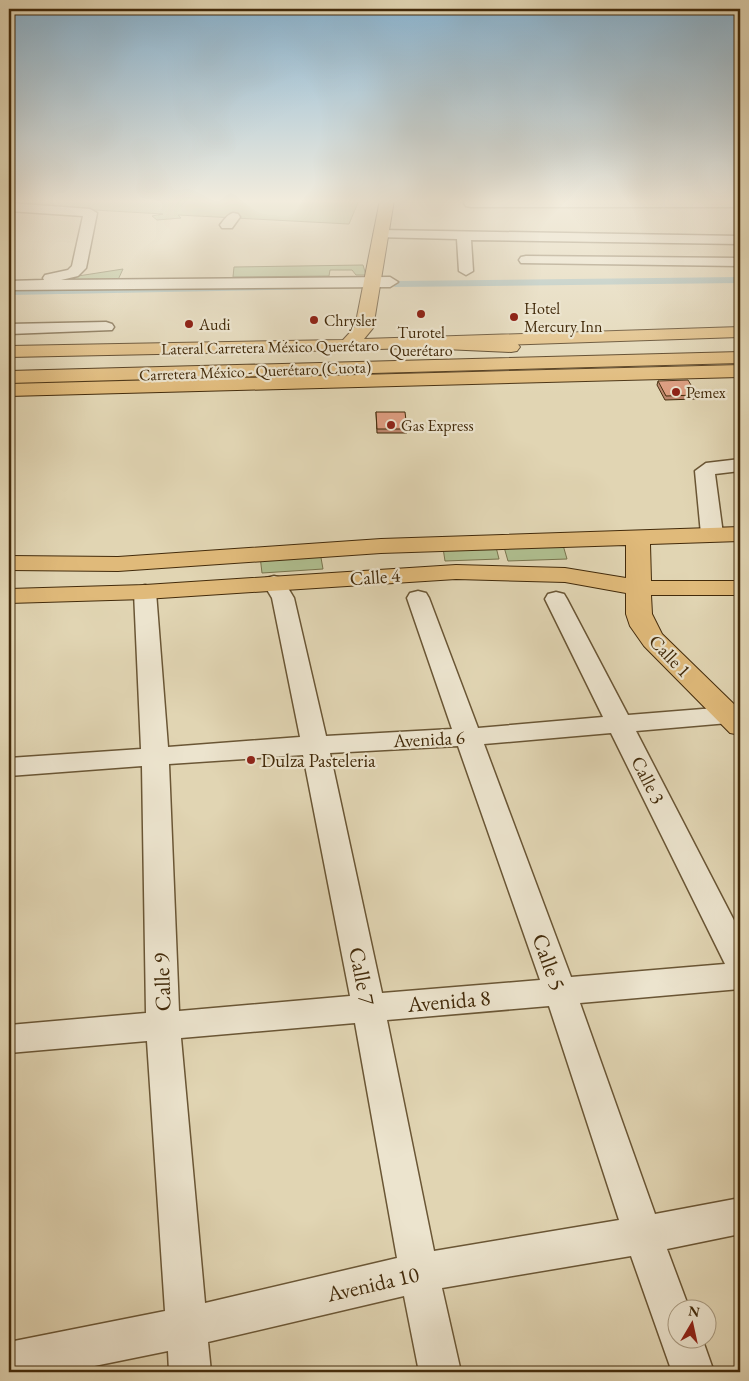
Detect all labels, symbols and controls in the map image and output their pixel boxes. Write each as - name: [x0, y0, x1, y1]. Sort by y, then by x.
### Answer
- place label: Hotel Mercury Inn: [524, 298, 603, 337]
- marker: Turotel Querétaro: [415, 308, 427, 320]
- place label: Chrysler: [324, 310, 377, 331]
- marker: Hotel Mercury Inn: [508, 311, 520, 323]
- place label: Audi: [198, 314, 231, 335]
- marker: Chrysler: [308, 314, 320, 326]
- marker: Audi: [183, 318, 195, 330]
- place label: Turotel Querétaro: [389, 322, 453, 361]
- street label: Lateral Carretera México Querétaro: [161, 335, 379, 359]
- street label: Carretera México - Querétaro (Cuota): [139, 356, 371, 386]
- place label: Pemex: [686, 382, 726, 403]
- marker: Pemex: [670, 386, 682, 398]
- place label: Gas Express: [401, 415, 474, 436]
- marker: Gas Express: [385, 419, 397, 431]
- street label: Calle 4: [349, 563, 402, 591]
- street label: Calle 1: [643, 629, 697, 683]
- street label: Avenida 6: [391, 725, 466, 753]
- place label: Dulza Pasteleria: [261, 748, 376, 773]
- street label: Calle 3: [625, 752, 671, 808]
- marker: Dulza Pasteleria: [245, 754, 257, 766]
- street label: Calle 5: [525, 930, 573, 994]
- street label: Calle 7: [342, 945, 382, 1008]
- street label: Calle 9: [146, 952, 178, 1012]
- street label: Avenida 8: [405, 983, 492, 1019]
- street label: Avenida 10: [323, 1259, 422, 1309]
- north arrow: [666, 1298, 716, 1348]
- text: N: [687, 1301, 702, 1321]

